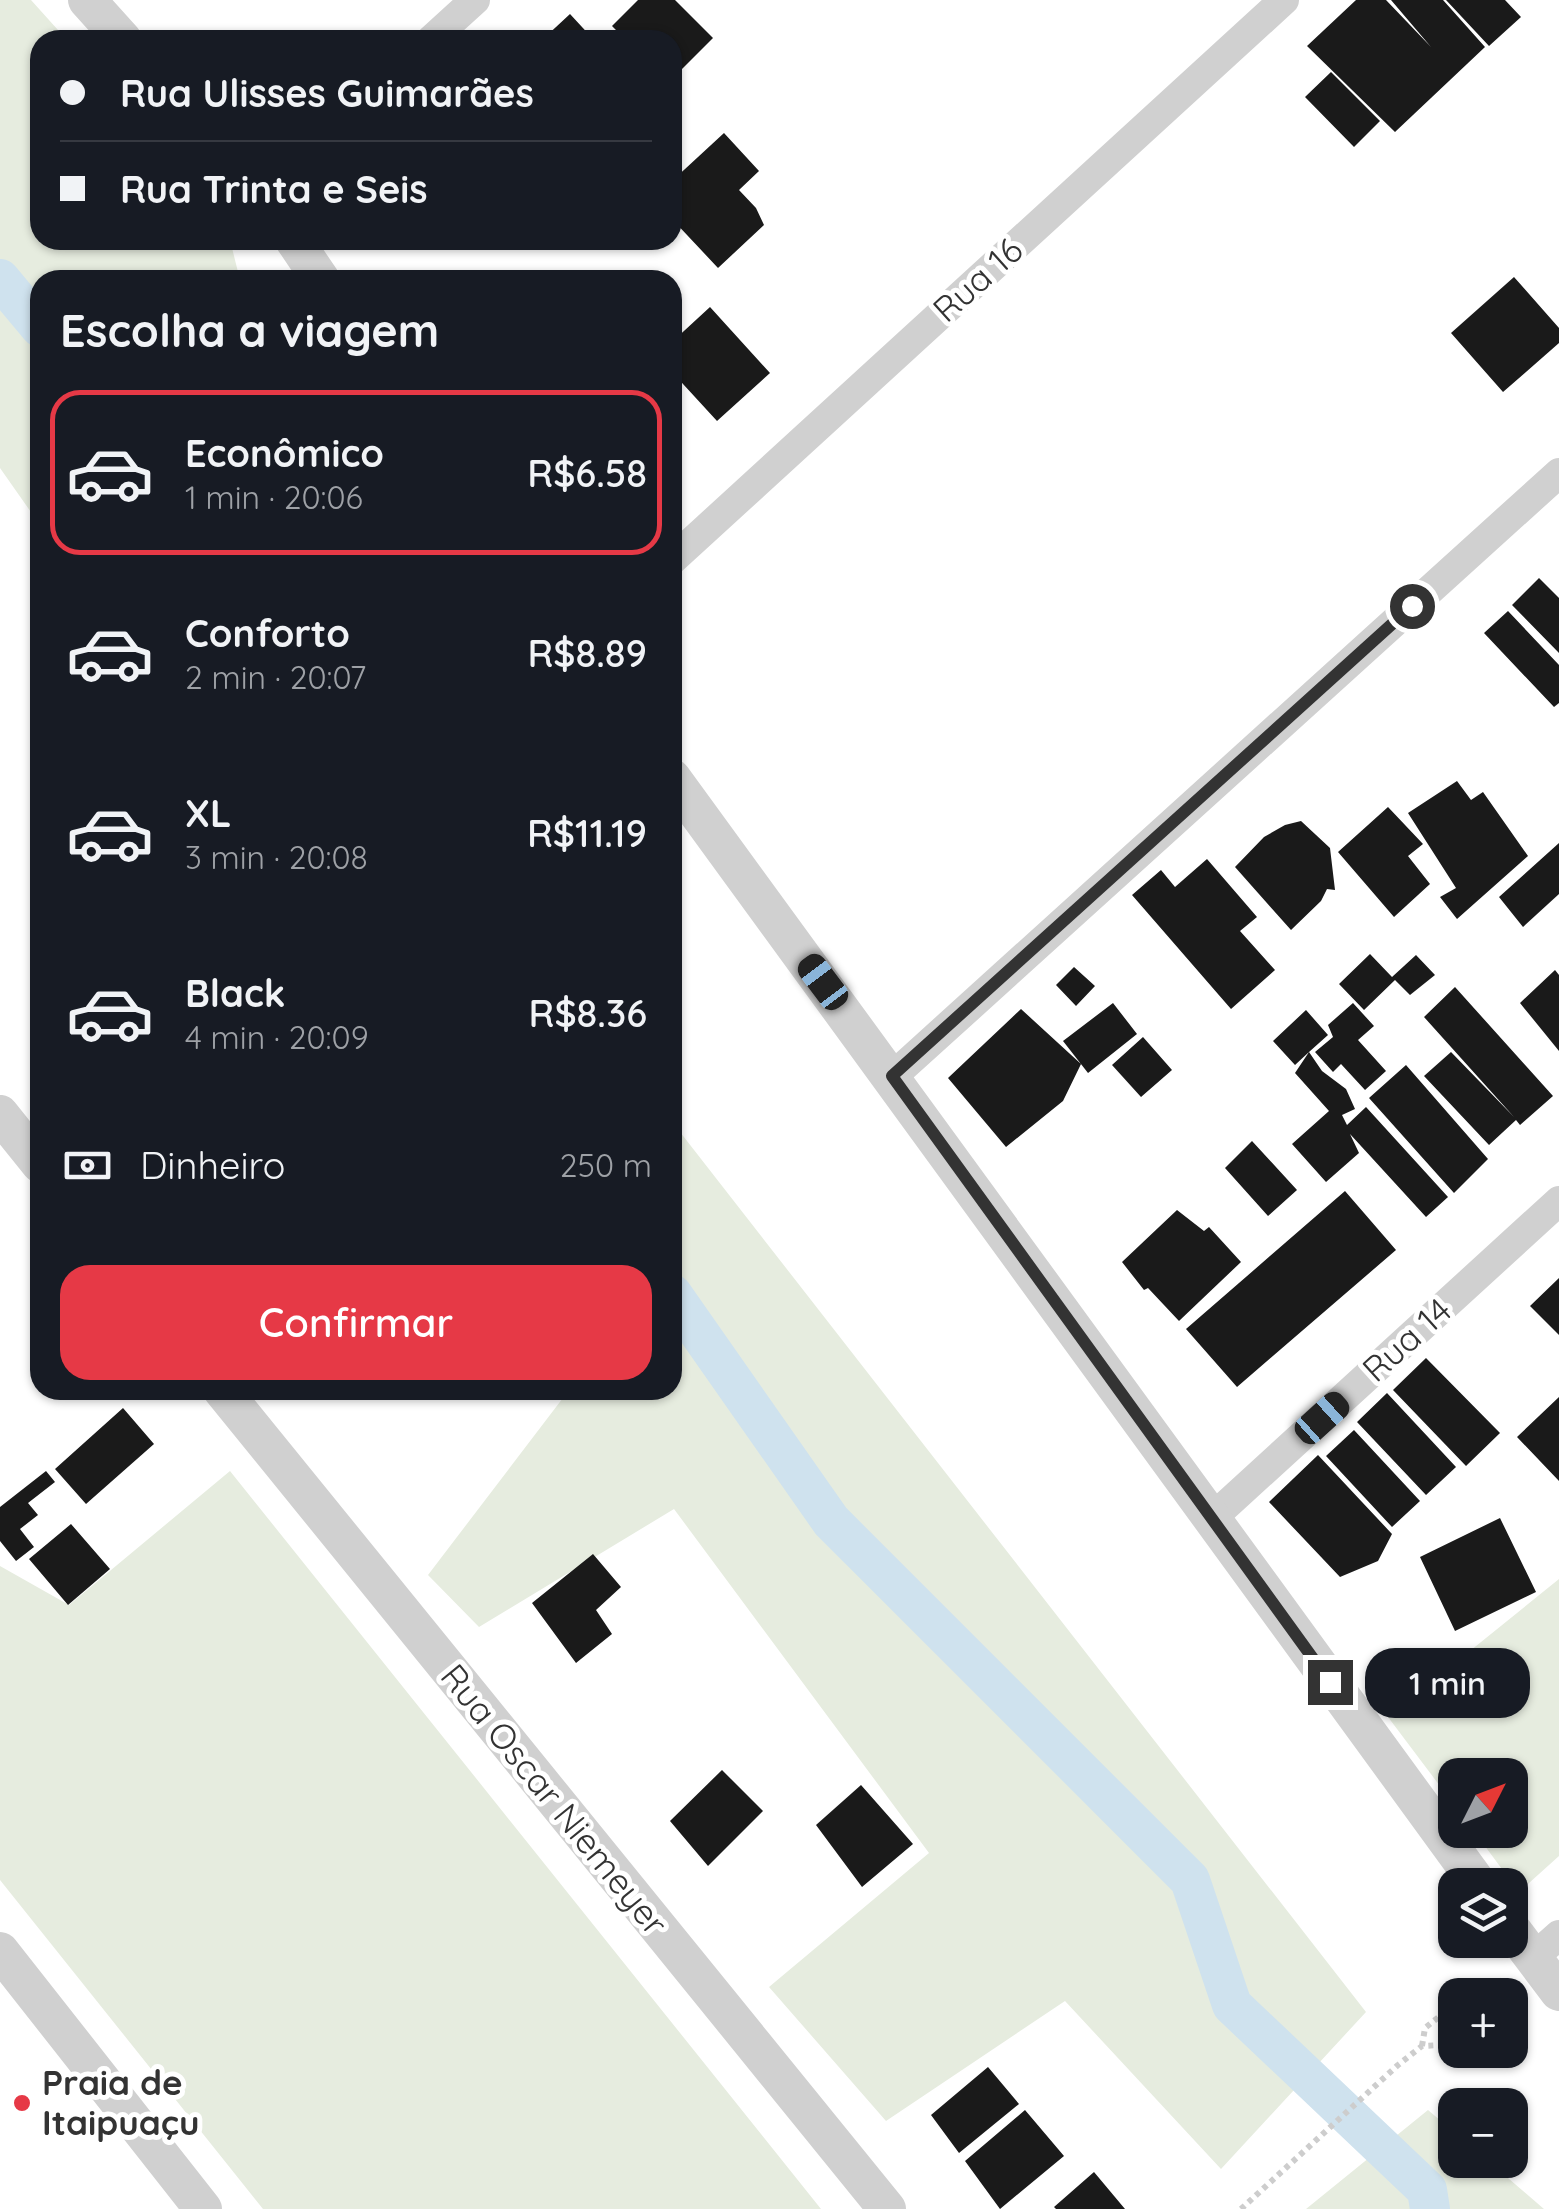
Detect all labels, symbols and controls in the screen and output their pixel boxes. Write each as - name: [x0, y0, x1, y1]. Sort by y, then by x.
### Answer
- text: Rua Ulisses Guimarães: [120, 69, 534, 117]
- text: Rua Trinta e Seis: [120, 165, 428, 213]
- street label: Rua 16: [923, 228, 1031, 331]
- text: Escolha a viagem: [60, 302, 439, 358]
- icon: car: [65, 428, 155, 518]
- text: Econômico: [185, 429, 384, 477]
- text: R$6.58: [527, 449, 647, 497]
- text: 1 min · 20:06: [185, 477, 363, 517]
- route start: [1390, 584, 1435, 629]
- icon: car: [65, 608, 155, 698]
- text: Conforto: [185, 609, 350, 657]
- text: R$8.89: [527, 629, 647, 677]
- text: 2 min · 20:07: [185, 657, 366, 697]
- icon: car: [65, 788, 155, 878]
- text: XL: [185, 789, 231, 837]
- text: R$11.19: [527, 809, 647, 857]
- text: 3 min · 20:08: [185, 837, 368, 877]
- car: [793, 949, 853, 1015]
- icon: car: [65, 968, 155, 1058]
- text: Black: [185, 969, 285, 1017]
- text: R$8.36: [529, 989, 647, 1037]
- text: 4 min · 20:09: [185, 1017, 369, 1057]
- icon: cash: [60, 1138, 115, 1193]
- text: Dinheiro: [140, 1141, 285, 1189]
- text: 250 m: [560, 1145, 652, 1185]
- button: Confirmar: [60, 1265, 652, 1380]
- street label: Rua 14: [1353, 1288, 1460, 1391]
- car: [1290, 1387, 1354, 1449]
- callout: 1 min: [1365, 1647, 1530, 1717]
- street label: Rua Oscar Niemeyer: [432, 1655, 678, 1944]
- route end: [1308, 1660, 1353, 1705]
- text: 1 min: [1409, 1663, 1486, 1703]
- north arrow: [1438, 1758, 1528, 1848]
- map controls: [1438, 1758, 1528, 2178]
- button: layers: [1438, 1868, 1528, 1958]
- button: +: [1438, 1978, 1528, 2068]
- place label: Praia de Itaipuaçu: [42, 2060, 199, 2144]
- button: −: [1438, 2088, 1528, 2178]
- marker: Praia de Itaipuaçu: [11, 2092, 33, 2114]

